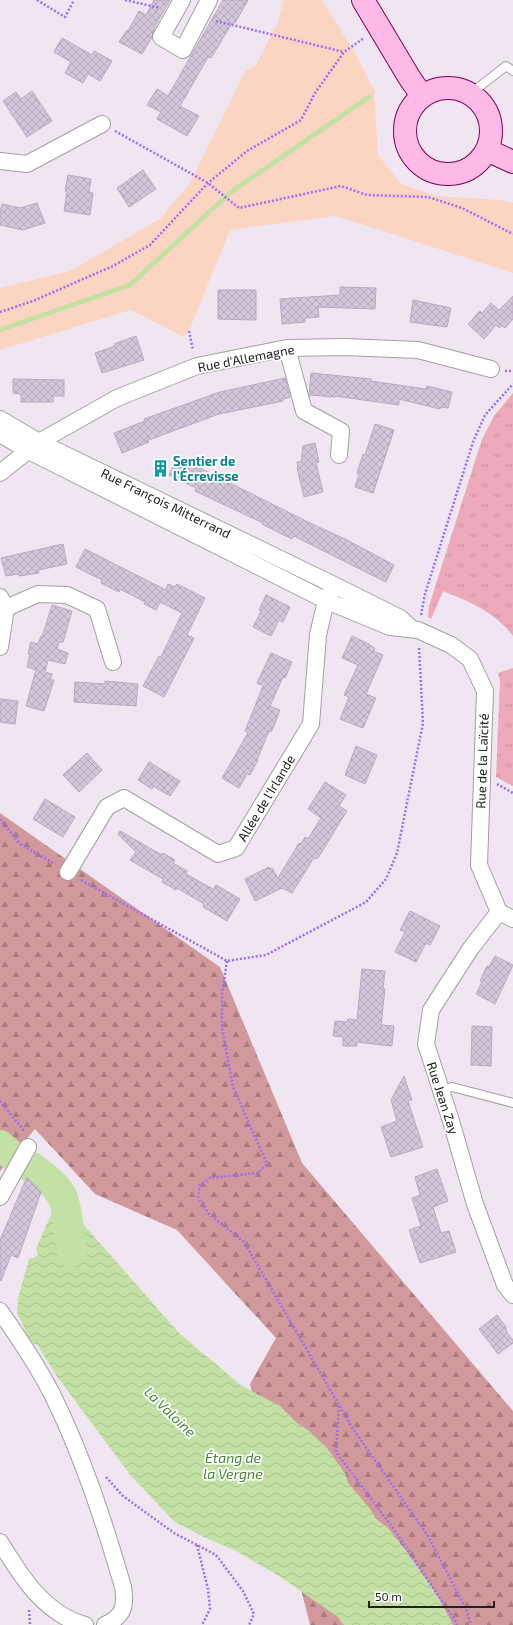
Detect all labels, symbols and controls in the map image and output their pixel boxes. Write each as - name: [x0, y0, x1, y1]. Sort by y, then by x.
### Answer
- street label: Rue d'Allemagne: [196, 341, 296, 375]
- place label: Sentier de l'Écrevisse: [173, 453, 239, 484]
- building icon: Sentier de l'Écrevisse: [150, 458, 170, 478]
- street label: Rue François Mitterrand: [98, 465, 234, 542]
- street label: Rue de la Laïcité: [472, 713, 492, 809]
- street label: Allée de l'Irlande: [234, 752, 298, 844]
- street label: Rue Jean Zay: [424, 1060, 462, 1136]
- water label: La Valoine: [141, 1383, 200, 1441]
- water label: Étang de la Vergne: [203, 1449, 263, 1482]
- scale bar: [369, 1583, 494, 1609]
- text: 50 m: [375, 1589, 402, 1603]

